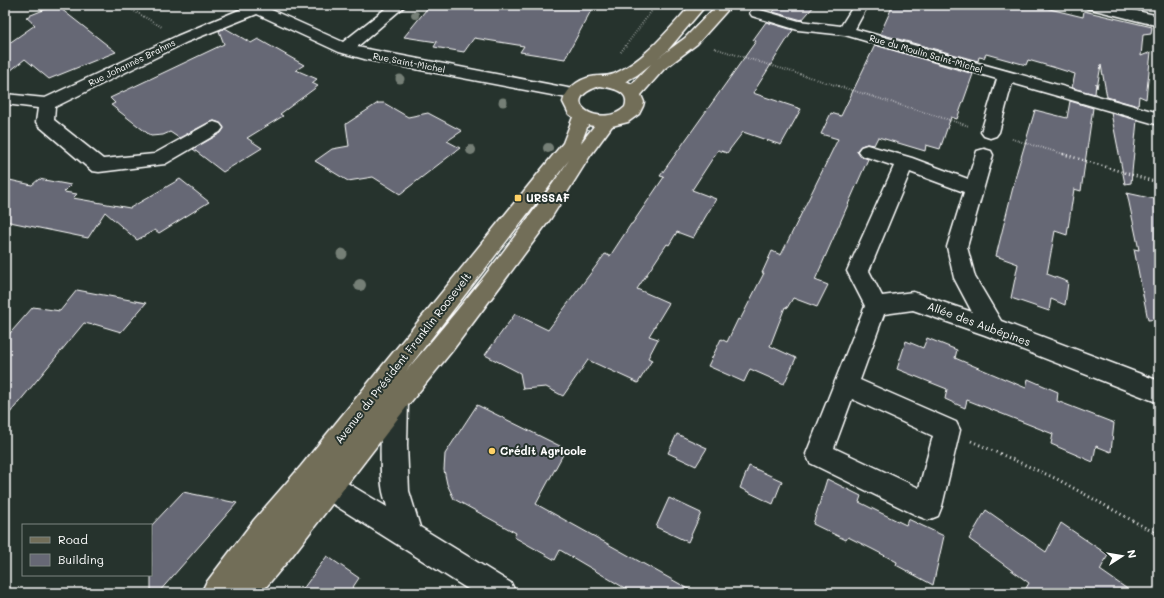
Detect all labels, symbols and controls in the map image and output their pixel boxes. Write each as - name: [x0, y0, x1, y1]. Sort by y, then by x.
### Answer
- street label: Rue du Moulin Saint-Michel: [868, 32, 984, 75]
- street label: Rue Johannès Brahms: [86, 37, 177, 88]
- street label: Rue Saint-Michel: [372, 50, 446, 75]
- place label: URSSAF: [526, 190, 570, 205]
- marker: URSSAF: [513, 193, 523, 203]
- street label: Avenue du Président Franklin Roosevelt: [331, 269, 474, 446]
- street label: Allée des Aubépines: [925, 298, 1033, 349]
- place label: Crédit Agricole: [500, 443, 587, 458]
- marker: Crédit Agricole: [487, 446, 497, 456]
- legend: [22, 524, 152, 576]
- text: Road: [58, 531, 88, 547]
- north arrow: [1102, 536, 1142, 576]
- text: N: [1124, 548, 1140, 559]
- text: Building: [58, 551, 104, 567]

